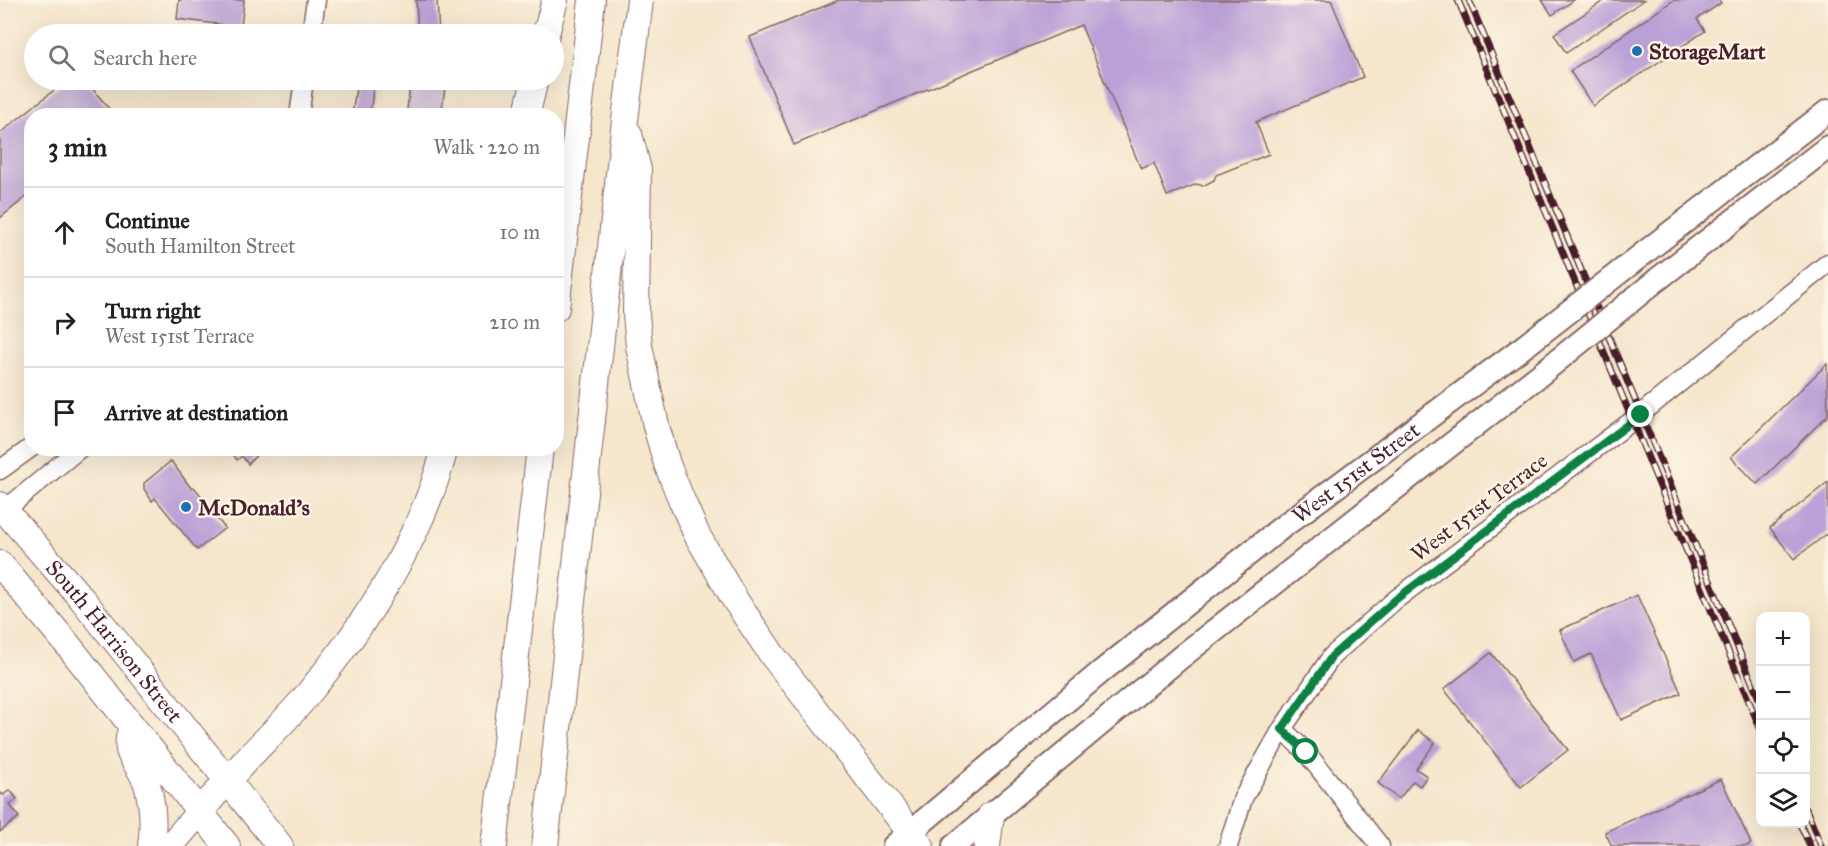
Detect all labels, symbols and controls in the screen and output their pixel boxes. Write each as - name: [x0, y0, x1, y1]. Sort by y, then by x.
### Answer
- search box: [24, 24, 564, 90]
- place label: StorageMart: [1649, 38, 1766, 65]
- icon: search: [45, 41, 78, 74]
- text: Search here: [93, 44, 197, 71]
- marker: StorageMart: [1630, 44, 1644, 58]
- text: 3 min: [48, 131, 107, 163]
- text: Walk · 220 m: [433, 135, 540, 159]
- text: Continue: [105, 207, 190, 234]
- icon: ahead: [48, 216, 81, 249]
- text: 10 m: [499, 220, 540, 244]
- text: South Hamilton Street: [105, 234, 295, 258]
- text: Turn right: [105, 297, 201, 324]
- icon: right: [48, 306, 81, 339]
- text: 210 m: [490, 310, 540, 334]
- text: West 151st Terrace: [105, 324, 254, 348]
- icon: arrive: [48, 396, 81, 429]
- text: Arrive at destination: [105, 399, 288, 426]
- route end: [1627, 401, 1653, 427]
- street label: West 151st Street: [1286, 416, 1425, 529]
- street label: West 151st Terrace: [1405, 447, 1553, 567]
- place label: McDonald's: [198, 494, 310, 521]
- marker: McDonald's: [179, 500, 193, 514]
- street label: South Harrison Street: [40, 554, 189, 728]
- map controls: [1756, 612, 1810, 828]
- button: +: [1756, 612, 1810, 666]
- button: −: [1756, 666, 1810, 720]
- button: locate: [1756, 720, 1810, 774]
- route start: [1292, 738, 1318, 764]
- button: layers: [1756, 774, 1810, 828]

